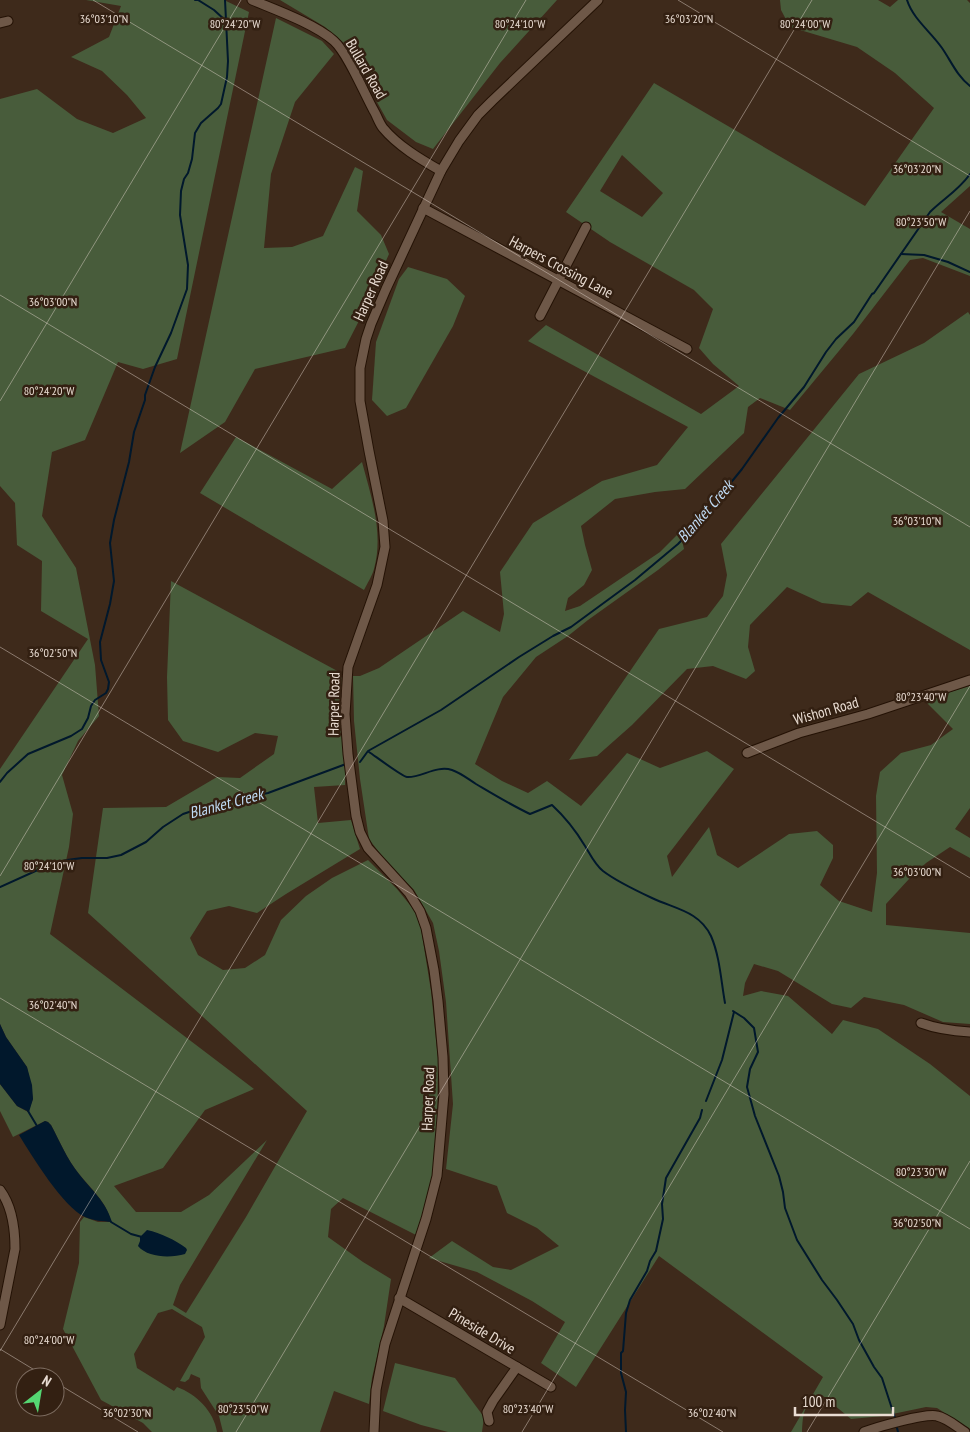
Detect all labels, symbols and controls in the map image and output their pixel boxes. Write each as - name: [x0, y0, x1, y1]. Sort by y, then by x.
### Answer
- text: 36°03'10"N: [80, 11, 128, 26]
- text: 36°03'20"N: [665, 11, 713, 26]
- text: 80°24'20"W: [210, 16, 260, 31]
- text: 80°24'10"W: [495, 16, 545, 31]
- text: 80°24'00"W: [780, 16, 830, 31]
- street label: Bullard Road: [342, 35, 391, 102]
- text: 36°03'20"N: [893, 161, 941, 176]
- text: 80°23'50"W: [896, 214, 946, 229]
- street label: Harpers Crossing Lane: [506, 231, 616, 302]
- street label: Harper Road: [349, 258, 392, 324]
- text: 36°03'00"N: [29, 294, 77, 309]
- text: 80°24'20"W: [24, 383, 74, 398]
- water label: Blanket Creek: [673, 474, 739, 546]
- text: 36°03'10"N: [893, 513, 941, 528]
- text: 36°02'50"N: [29, 645, 77, 660]
- street label: Harper Road: [323, 672, 344, 736]
- text: 80°23'40"W: [896, 689, 946, 704]
- street label: Wishon Road: [791, 692, 861, 729]
- water label: Blanket Creek: [187, 783, 267, 822]
- text: 80°24'10"W: [24, 858, 74, 873]
- text: 36°03'00"N: [893, 864, 941, 879]
- text: 36°02'40"N: [29, 997, 77, 1012]
- street label: Harper Road: [417, 1067, 438, 1131]
- text: 80°23'30"W: [896, 1164, 946, 1179]
- text: 36°02'50"N: [893, 1215, 941, 1230]
- street label: Pineside Drive: [446, 1303, 519, 1358]
- text: 80°24'00"W: [24, 1332, 74, 1347]
- north arrow: [15, 1367, 65, 1417]
- text: N: [39, 1371, 55, 1391]
- scale bar: [795, 1384, 892, 1416]
- text: 100 m: [802, 1392, 835, 1411]
- text: 80°23'50"W: [218, 1401, 268, 1416]
- text: 80°23'40"W: [503, 1401, 553, 1416]
- text: 36°02'30"N: [103, 1405, 151, 1420]
- text: 36°02'40"N: [688, 1405, 736, 1420]

